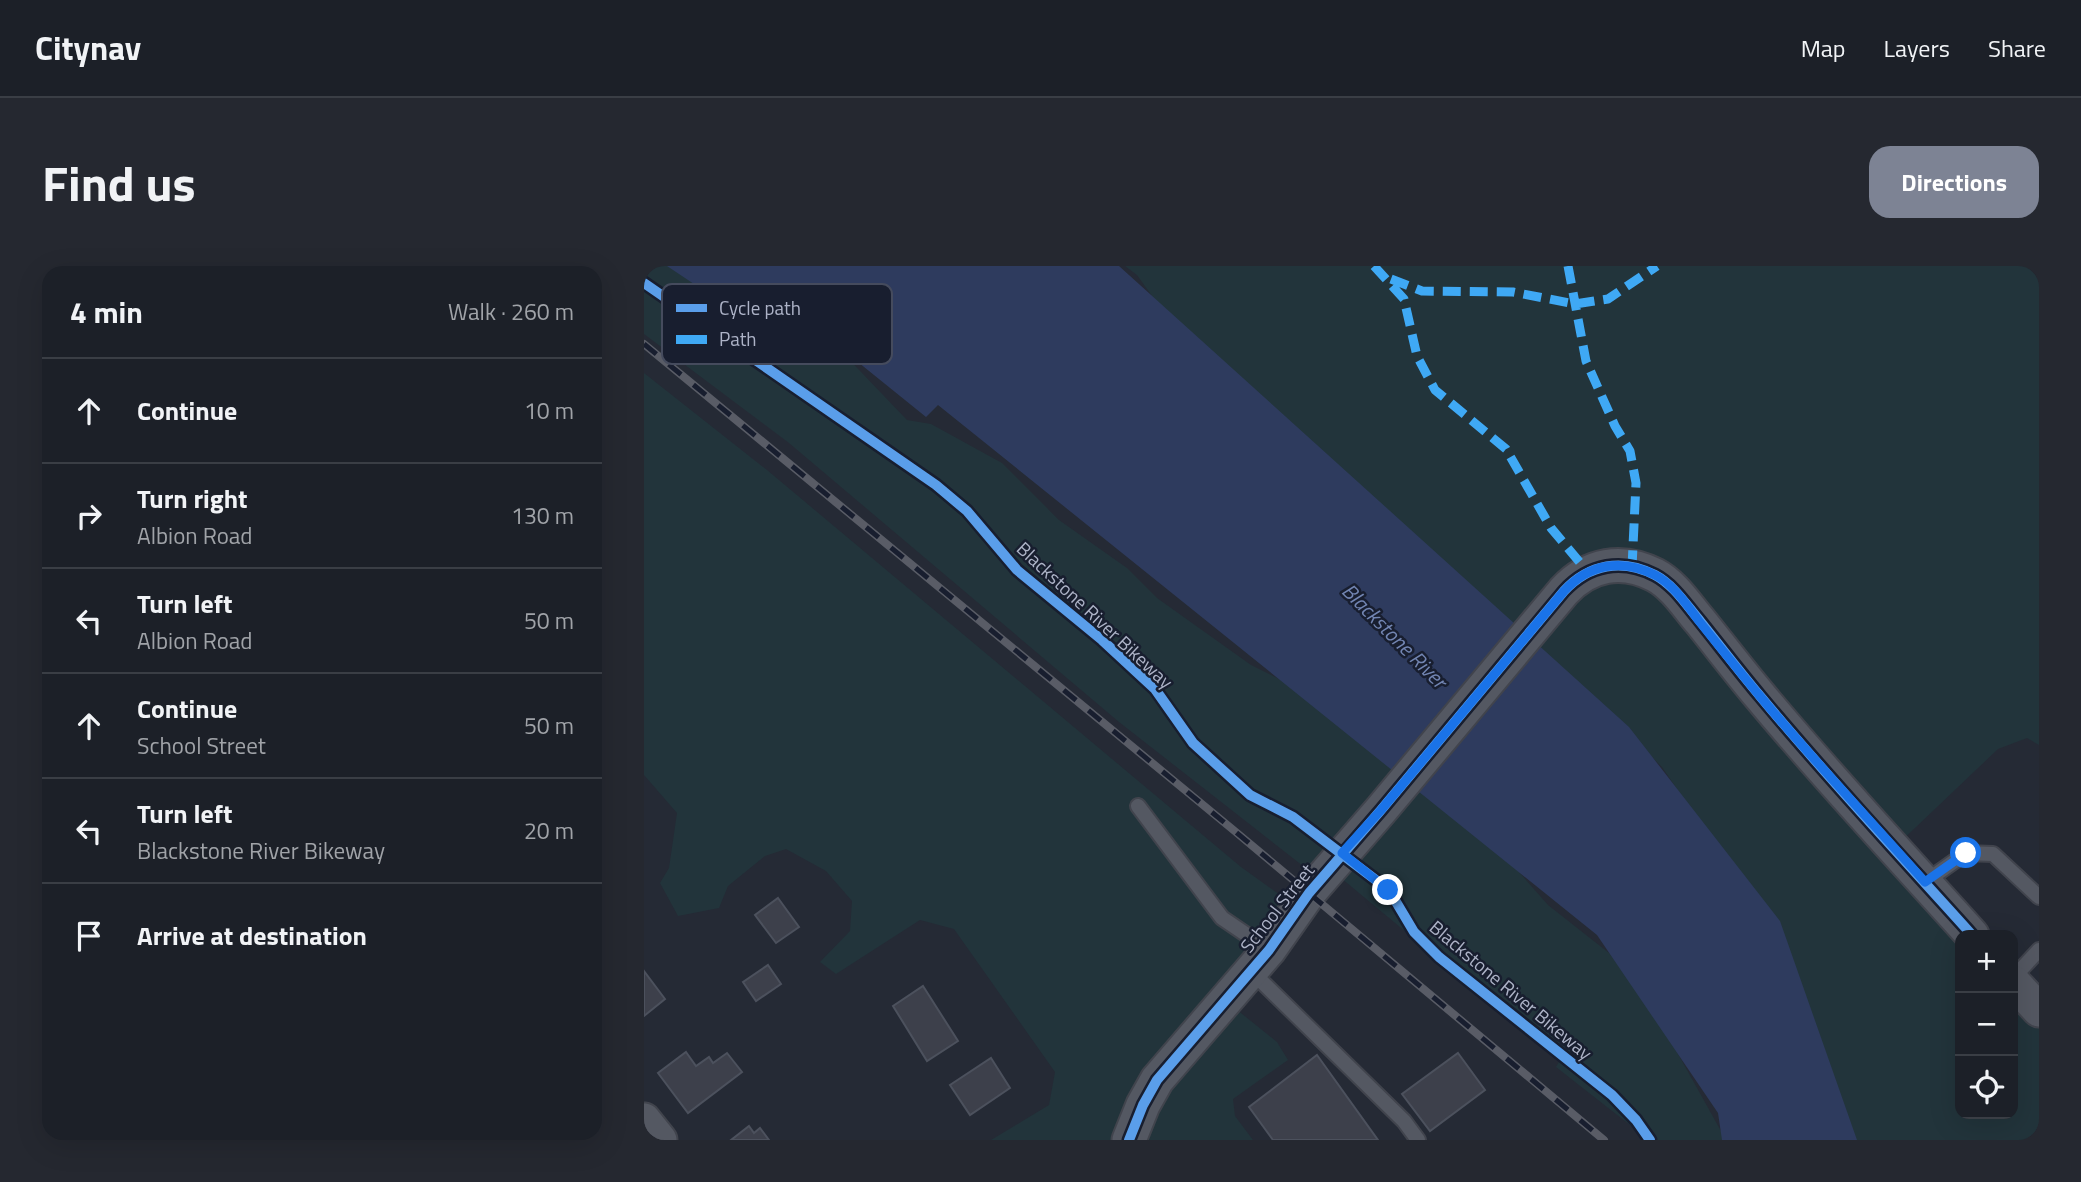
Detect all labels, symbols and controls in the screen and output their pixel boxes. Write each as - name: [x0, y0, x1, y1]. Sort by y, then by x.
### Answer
- text: Citynav: [35, 23, 141, 73]
- text: Map: [1801, 30, 1846, 66]
- text: Layers: [1884, 30, 1950, 66]
- text: Share: [1988, 30, 2046, 66]
- text: Find us: [42, 145, 196, 220]
- button: Directions: [1869, 146, 2039, 218]
- legend: [662, 284, 892, 364]
- text: 4 min: [70, 289, 143, 335]
- text: Cycle path: [719, 293, 801, 322]
- text: Walk · 260 m: [448, 294, 574, 329]
- text: Path: [719, 324, 757, 353]
- text: Continue: [137, 391, 237, 430]
- icon: ahead: [70, 392, 108, 430]
- text: 10 m: [524, 393, 574, 428]
- text: Turn right: [137, 479, 248, 518]
- icon: right: [70, 497, 108, 535]
- text: 130 m: [511, 498, 574, 533]
- text: Albion Road: [137, 518, 253, 553]
- street label: Blackstone River Bikeway: [1011, 534, 1180, 695]
- water label: Blackstone River: [1335, 575, 1456, 697]
- text: Turn left: [137, 584, 232, 623]
- icon: left: [70, 602, 108, 640]
- text: 50 m: [524, 603, 574, 638]
- text: Albion Road: [137, 623, 253, 658]
- text: Continue: [137, 689, 237, 728]
- icon: ahead: [70, 707, 108, 745]
- text: 50 m: [524, 708, 574, 743]
- text: School Street: [137, 728, 266, 763]
- text: Turn left: [137, 794, 232, 833]
- icon: left: [70, 812, 108, 850]
- text: 20 m: [524, 813, 574, 848]
- text: Blackstone River Bikeway: [137, 833, 385, 868]
- route start: [1950, 837, 1981, 868]
- street label: School Street: [1232, 857, 1321, 959]
- route end: [1372, 874, 1403, 905]
- street label: Blackstone River Bikeway: [1424, 913, 1599, 1067]
- text: Arrive at destination: [137, 916, 367, 955]
- icon: arrive: [70, 917, 108, 955]
- map controls: [1955, 930, 2018, 1119]
- button: +: [1955, 930, 2018, 993]
- button: −: [1955, 993, 2018, 1056]
- button: locate: [1955, 1056, 2018, 1119]

